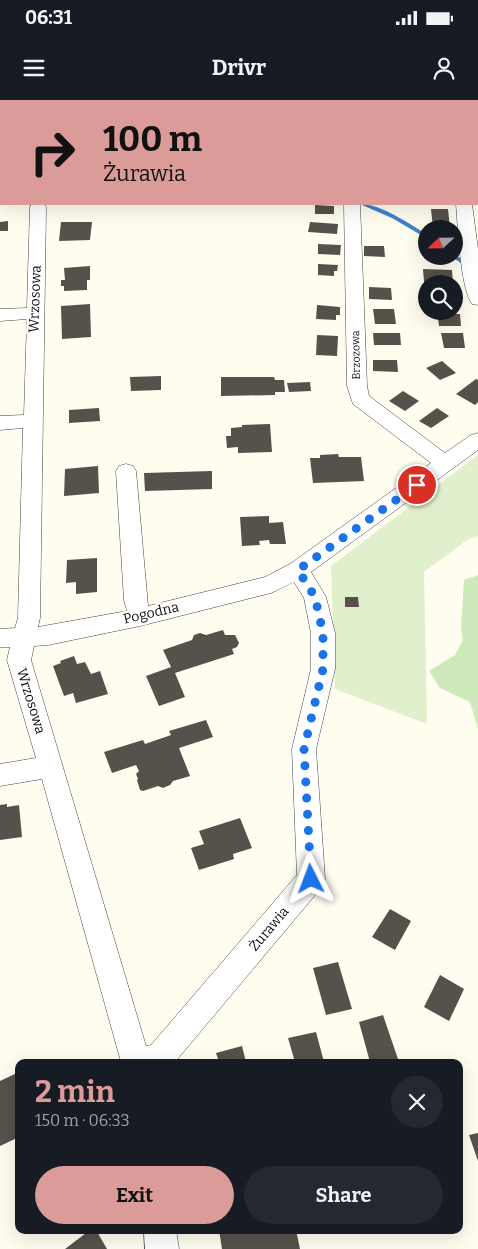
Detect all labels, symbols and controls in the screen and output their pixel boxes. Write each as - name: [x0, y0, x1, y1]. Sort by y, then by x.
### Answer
- text: 06:31: [25, 6, 72, 29]
- icon: menu: [20, 54, 48, 82]
- text: Drivr: [212, 54, 266, 81]
- icon: person: [430, 54, 458, 82]
- text: 100 m: [103, 118, 202, 160]
- icon: right: [20, 120, 85, 185]
- text: Żurawia: [103, 160, 186, 187]
- north arrow: [418, 220, 462, 265]
- map controls: [418, 220, 463, 320]
- street label: Wrzosowa: [25, 265, 45, 333]
- button: search: [418, 275, 463, 320]
- street label: Brzozowa: [349, 330, 363, 380]
- pin: [396, 464, 438, 506]
- icon: arrive: [403, 471, 431, 499]
- street label: Pogodna: [121, 598, 181, 628]
- street label: Wrzosowa: [13, 666, 49, 736]
- position arrow: [284, 852, 336, 904]
- street label: Żurawia: [246, 903, 293, 955]
- text: 2 min: [35, 1074, 115, 1110]
- button: close: [391, 1076, 443, 1128]
- text: 150 m · 06:33: [35, 1111, 130, 1130]
- button: Exit: [35, 1166, 234, 1224]
- button: Share: [244, 1166, 443, 1224]

